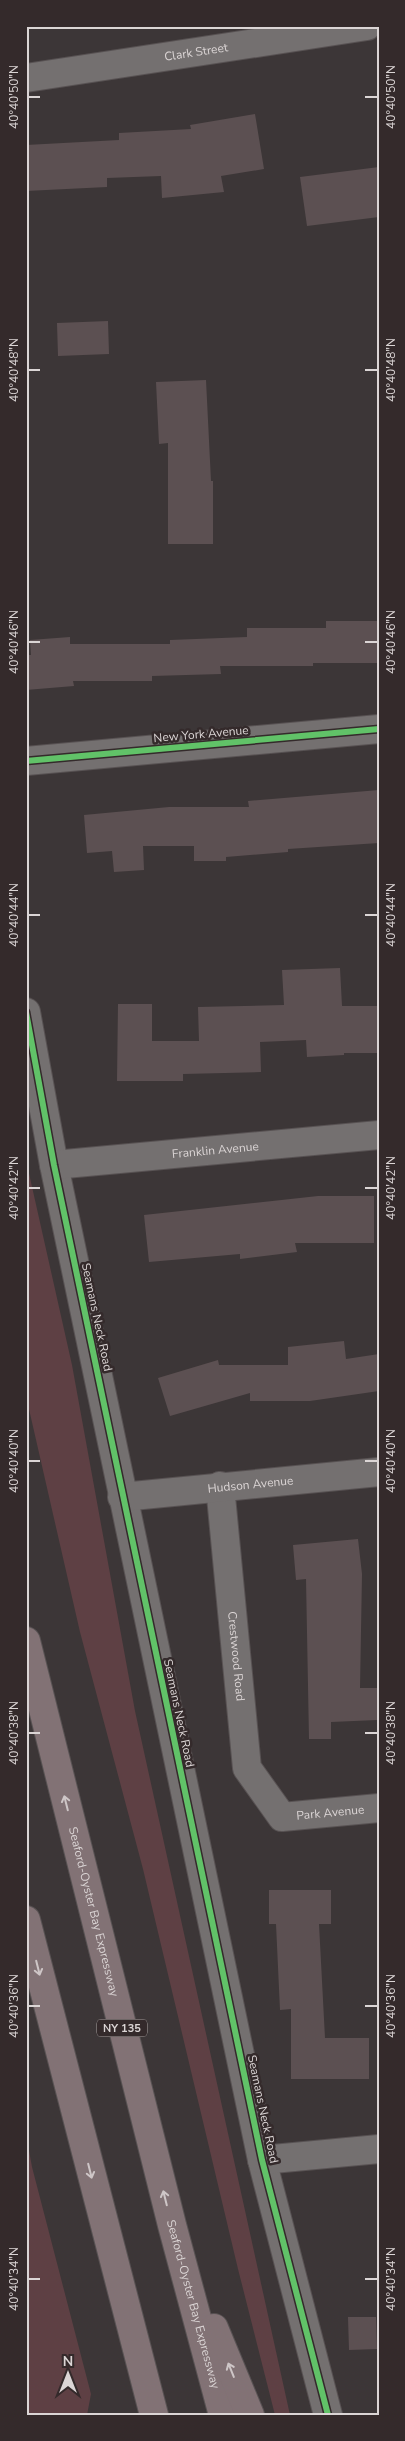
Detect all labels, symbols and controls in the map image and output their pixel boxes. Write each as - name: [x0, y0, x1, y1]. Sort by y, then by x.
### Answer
- street label: Clark Street: [163, 39, 230, 65]
- text: 40°40'50"N: [6, 65, 22, 129]
- text: 40°40'50"N: [383, 65, 399, 129]
- text: 40°40'48"N: [6, 338, 22, 402]
- text: 40°40'48"N: [383, 338, 399, 402]
- text: 40°40'46"N: [6, 610, 22, 674]
- text: 40°40'46"N: [383, 610, 399, 674]
- street label: New York Avenue: [153, 722, 249, 746]
- text: 40°40'44"N: [6, 883, 22, 947]
- text: 40°40'44"N: [383, 883, 399, 947]
- street label: Franklin Avenue: [171, 1138, 259, 1162]
- text: 40°40'42"N: [6, 1156, 22, 1220]
- text: 40°40'42"N: [383, 1156, 399, 1220]
- street label: Seamans Neck Road: [78, 1261, 116, 1373]
- text: 40°40'40"N: [6, 1429, 22, 1493]
- text: 40°40'40"N: [383, 1429, 399, 1493]
- street label: Hudson Avenue: [207, 1472, 294, 1497]
- street label: Crestwood Road: [224, 1611, 249, 1702]
- street label: Seamans Neck Road: [160, 1657, 198, 1769]
- text: 40°40'38"N: [6, 1701, 22, 1765]
- text: 40°40'38"N: [383, 1701, 399, 1765]
- one-way arrow: [61, 1796, 70, 1812]
- street label: Park Avenue: [296, 1801, 365, 1824]
- street label: Seaford-Oyster Bay Expressway: [65, 1825, 123, 1999]
- one-way arrow: [34, 1959, 43, 1975]
- text: 40°40'36"N: [6, 1974, 22, 2038]
- text: 40°40'36"N: [383, 1974, 399, 2038]
- road number: NY 135: [97, 2020, 147, 2036]
- street label: Seamans Neck Road: [244, 2053, 282, 2165]
- one-way arrow: [85, 2163, 95, 2179]
- one-way arrow: [160, 2191, 169, 2207]
- street label: Seaford-Oyster Bay Expressway: [163, 2218, 224, 2391]
- text: 40°40'34"N: [6, 2247, 22, 2311]
- text: 40°40'34"N: [383, 2247, 399, 2311]
- north arrow: [42, 2348, 92, 2398]
- text: N: [63, 2352, 73, 2371]
- one-way arrow: [226, 2363, 236, 2378]

